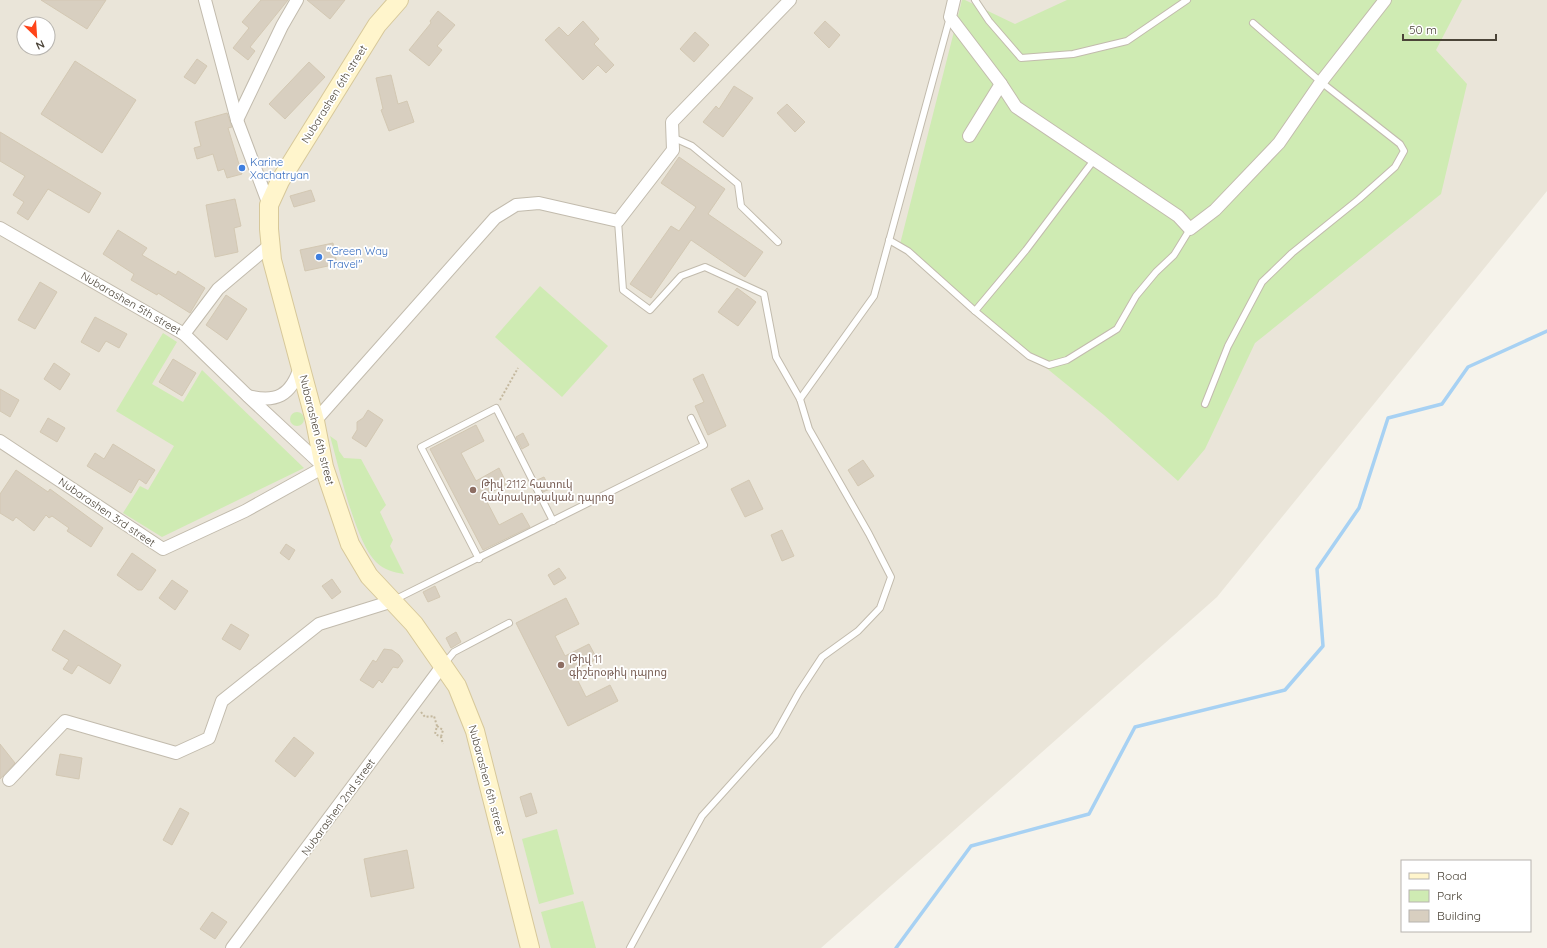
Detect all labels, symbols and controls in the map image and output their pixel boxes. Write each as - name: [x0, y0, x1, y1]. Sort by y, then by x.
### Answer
- north arrow: [16, 16, 56, 56]
- scale bar: [1403, 16, 1496, 42]
- text: 50 m: [1409, 22, 1437, 37]
- text: N: [34, 37, 47, 53]
- street label: Nubarashen 6th street: [298, 42, 370, 146]
- place label: Karine Xachatryan: [250, 155, 309, 182]
- marker: Karine Xachatryan: [237, 163, 247, 173]
- place label: "Green Way Travel": [327, 244, 388, 271]
- marker: "Green Way Travel": [314, 252, 324, 262]
- street label: Nubarashen 5th street: [78, 269, 184, 338]
- street label: Nubarashen 6th street: [297, 373, 338, 487]
- street label: Nubarashen 3rd street: [56, 474, 158, 550]
- place label: Թիվ 2112 հատուկ հանրակրթական դպրոց: [481, 477, 614, 504]
- marker: Թիվ 2112 հատուկ հանրակրթական դպրոց: [468, 485, 478, 495]
- place label: Թիվ 11 գիշերօթիկ դպրոց: [569, 652, 667, 679]
- marker: Թիվ 11 գիշերօթիկ դպրոց: [556, 660, 566, 670]
- street label: Nubarashen 6th street: [466, 723, 508, 837]
- street label: Nubarashen 2nd street: [298, 756, 378, 858]
- legend: [1401, 860, 1531, 932]
- text: Road: [1437, 868, 1467, 883]
- text: Park: [1437, 888, 1462, 903]
- text: Building: [1437, 908, 1481, 923]

